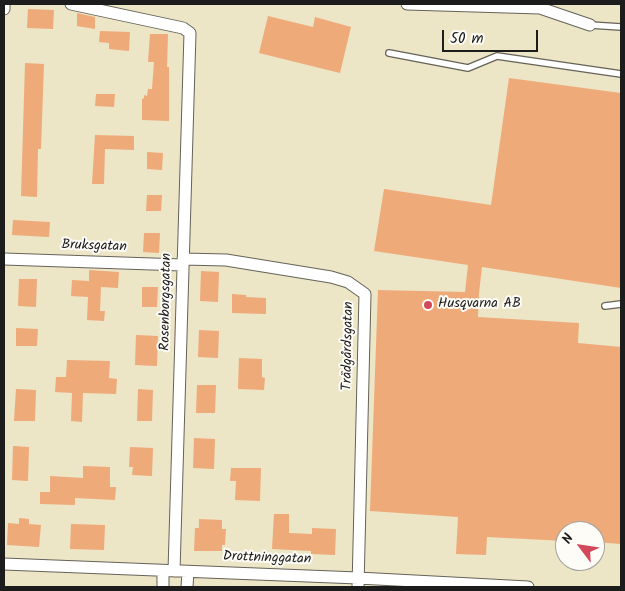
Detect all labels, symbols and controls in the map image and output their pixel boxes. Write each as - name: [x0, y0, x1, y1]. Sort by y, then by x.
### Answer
- scale bar: [445, 20, 541, 52]
- text: 50 m: [450, 27, 484, 51]
- street label: Bruksgatan: [61, 237, 127, 257]
- street label: Rosenborgsgatan: [158, 253, 176, 351]
- place label: Husqvarna AB: [438, 297, 521, 313]
- marker: Husqvarna AB: [422, 299, 434, 311]
- street label: Trädgårdsgatan: [340, 301, 358, 391]
- north arrow: [555, 521, 605, 571]
- text: N: [556, 529, 580, 548]
- street label: Drottninggatan: [223, 549, 311, 569]

